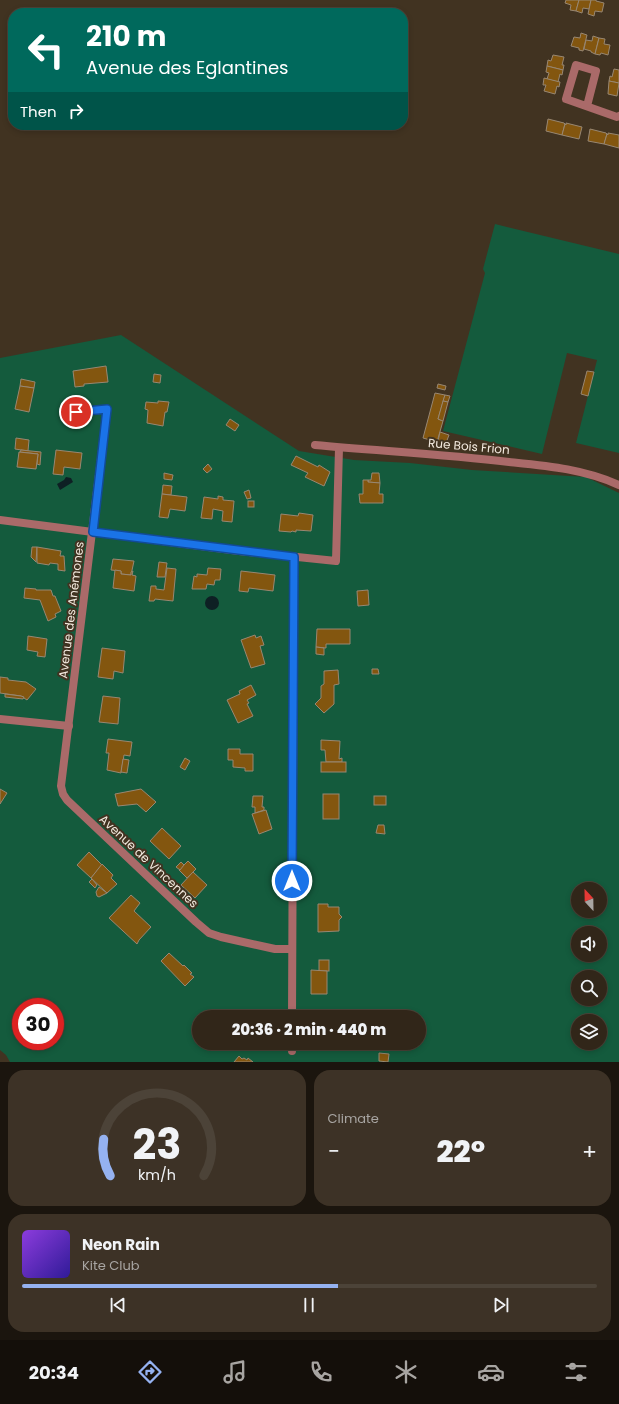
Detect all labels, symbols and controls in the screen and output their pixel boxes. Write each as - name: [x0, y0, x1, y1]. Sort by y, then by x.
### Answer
- text: 210 m: [86, 17, 166, 56]
- icon: left: [20, 24, 72, 76]
- text: Avenue des Eglantines: [86, 55, 289, 80]
- icon: right: [65, 100, 87, 122]
- text: Then: [20, 101, 57, 122]
- pin: [59, 395, 93, 429]
- icon: arrive: [65, 401, 87, 423]
- street label: Rue Bois Frion: [427, 434, 511, 458]
- street label: Avenue des Anémones: [54, 541, 88, 679]
- street label: Avenue de Vincennes: [96, 811, 202, 911]
- position arrow: [271, 860, 313, 902]
- north arrow: [571, 882, 607, 918]
- map controls: [571, 882, 607, 1050]
- button: sound: [571, 926, 607, 962]
- button: search: [571, 970, 607, 1006]
- speed limit sign: 30: [12, 998, 64, 1050]
- button: layers: [571, 1014, 607, 1050]
- text: 20:36 · 2 min · 440 m: [232, 1019, 386, 1040]
- text: Climate: [328, 1109, 379, 1128]
- text: 23: [132, 1115, 181, 1174]
- text: 22°: [437, 1130, 485, 1173]
- text: −: [328, 1136, 340, 1167]
- text: +: [582, 1136, 597, 1167]
- text: km/h: [138, 1165, 176, 1185]
- text: Neon Rain: [82, 1234, 160, 1255]
- text: Kite Club: [82, 1256, 140, 1275]
- icon: previous: [107, 1294, 129, 1316]
- icon: pause: [298, 1294, 320, 1316]
- icon: next: [490, 1294, 512, 1316]
- icon: directions: [136, 1358, 164, 1386]
- icon: music: [221, 1358, 249, 1386]
- icon: phone: [307, 1358, 335, 1386]
- icon: climate: [392, 1358, 420, 1386]
- icon: car: [477, 1358, 505, 1386]
- icon: filters: [562, 1358, 590, 1386]
- text: 20:34: [29, 1360, 79, 1385]

